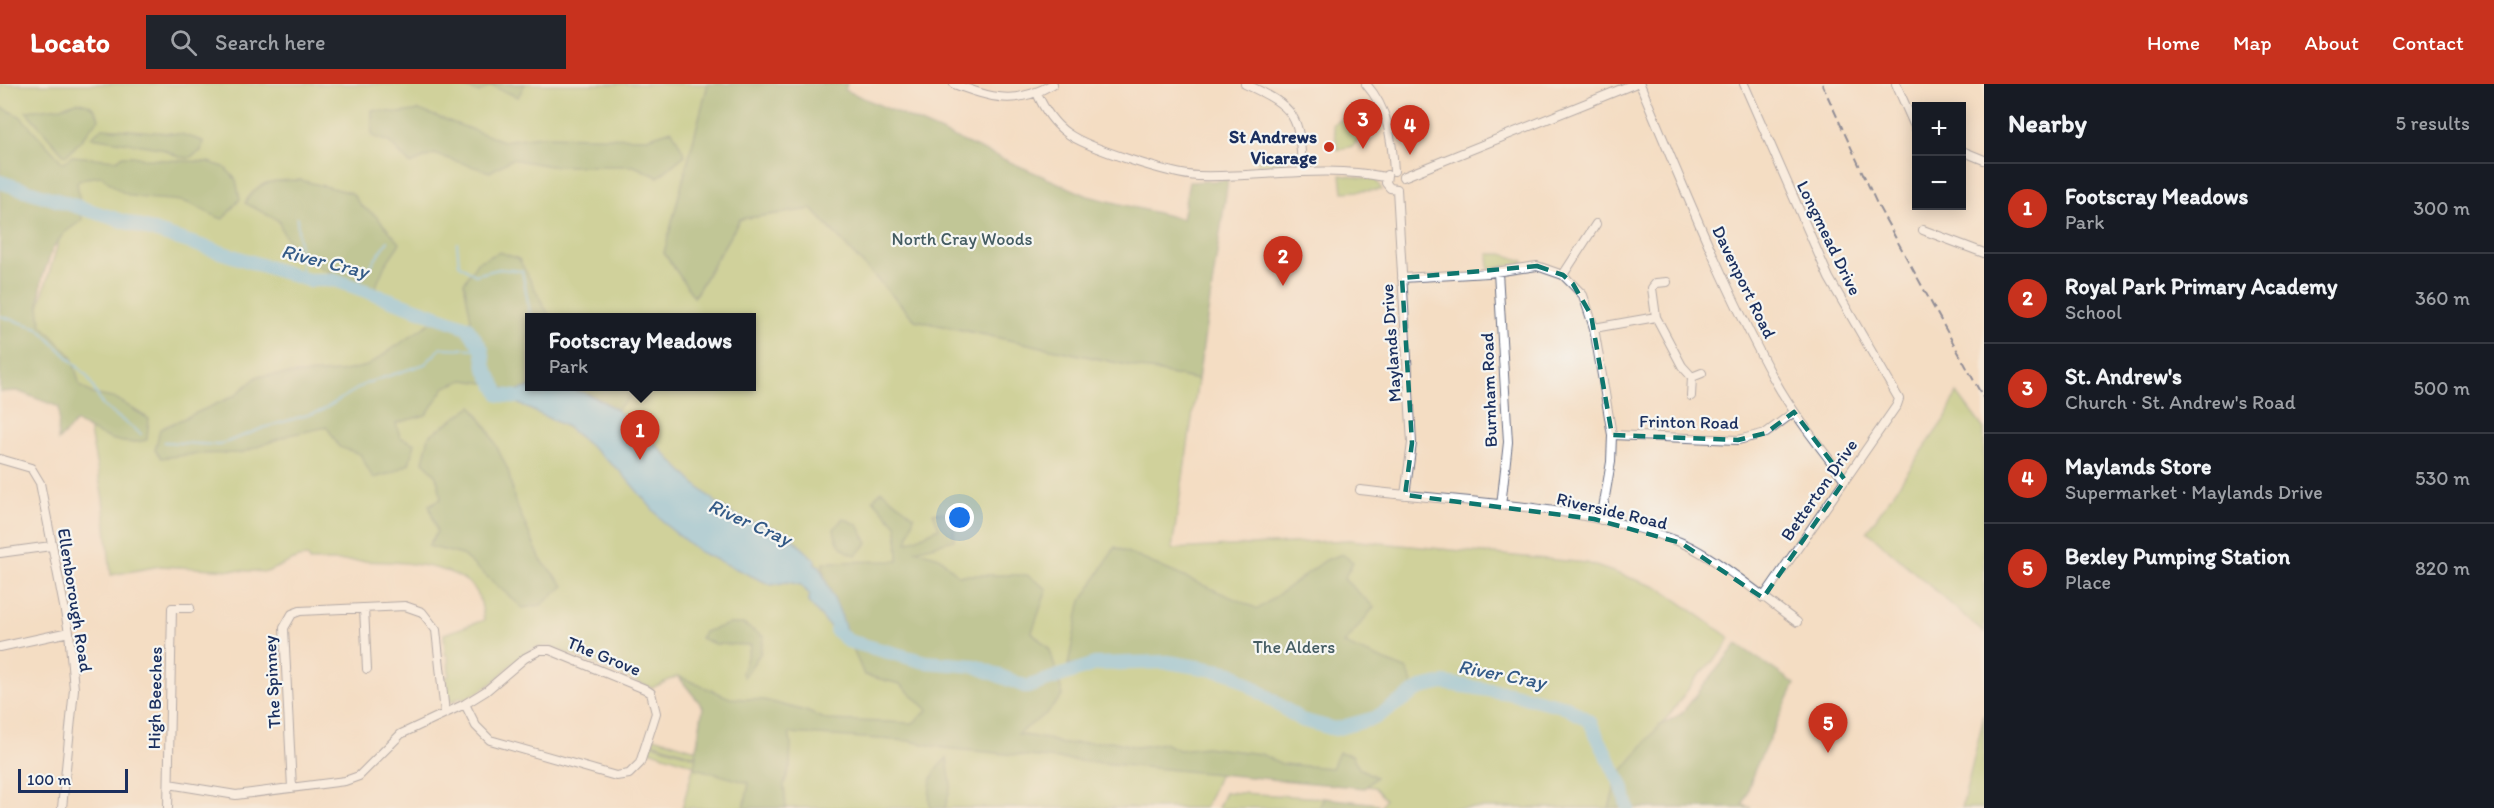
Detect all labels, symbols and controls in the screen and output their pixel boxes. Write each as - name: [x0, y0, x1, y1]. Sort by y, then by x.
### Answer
- search box: [146, 15, 566, 69]
- text: Locato: [30, 25, 110, 59]
- icon: search: [167, 26, 200, 59]
- text: Search here: [215, 29, 325, 56]
- text: Home: [2147, 30, 2200, 55]
- text: Map: [2233, 30, 2272, 55]
- text: About: [2305, 30, 2359, 55]
- text: Contact: [2392, 30, 2464, 55]
- pin: 3: [1344, 100, 1382, 149]
- map controls: [1912, 102, 1966, 210]
- button: +: [1912, 102, 1966, 156]
- pin: 4: [1390, 106, 1430, 155]
- text: Nearby: [2008, 107, 2087, 139]
- text: 5 results: [2396, 111, 2470, 135]
- place label: St Andrews Vicarage: [1229, 126, 1317, 169]
- marker: St Andrews Vicarage: [1322, 140, 1336, 154]
- button: −: [1912, 156, 1966, 210]
- street label: Longmead Drive: [1792, 177, 1866, 299]
- text: Footscray Meadows: [2065, 183, 2248, 210]
- text: 1: [2023, 196, 2032, 220]
- text: 300 m: [2413, 196, 2470, 220]
- text: Park: [2065, 210, 2104, 234]
- street label: Davenport Road: [1707, 222, 1781, 342]
- park label: North Cray Woods: [892, 228, 1032, 250]
- pin: 2: [1264, 236, 1302, 286]
- water label: River Cray: [279, 239, 373, 284]
- text: Royal Park Primary Academy: [2065, 273, 2337, 300]
- street label: Maylands Drive: [1376, 283, 1406, 403]
- text: 2: [2022, 286, 2033, 310]
- text: 360 m: [2415, 286, 2470, 310]
- text: School: [2065, 300, 2122, 324]
- popup: [525, 313, 756, 391]
- text: Footscray Meadows: [549, 327, 732, 354]
- street label: Burnham Road: [1476, 332, 1502, 448]
- text: Park: [549, 354, 588, 378]
- text: St. Andrew's: [2065, 363, 2182, 390]
- text: 3: [2022, 376, 2033, 400]
- text: 500 m: [2414, 376, 2470, 400]
- text: Church · St. Andrew's Road: [2065, 390, 2296, 414]
- pin: 1: [620, 410, 660, 460]
- street label: Frinton Road: [1639, 410, 1739, 434]
- street label: Betterton Drive: [1776, 435, 1862, 545]
- text: Maylands Store: [2065, 453, 2211, 480]
- text: 4: [2021, 466, 2034, 490]
- text: 530 m: [2415, 466, 2470, 490]
- text: Supermarket · Maylands Drive: [2065, 480, 2323, 504]
- street label: Riverside Road: [1554, 488, 1670, 535]
- water label: River Cray: [705, 493, 798, 552]
- your location: [945, 503, 974, 532]
- street label: Ellenborough Road: [53, 527, 97, 674]
- text: Bexley Pumping Station: [2065, 543, 2290, 570]
- text: 5: [2022, 556, 2033, 580]
- text: 820 m: [2415, 556, 2470, 580]
- text: Place: [2065, 570, 2111, 594]
- street label: The Grove: [564, 631, 644, 681]
- street label: The Spinney: [259, 634, 285, 729]
- park label: The Alders: [1253, 636, 1335, 658]
- street label: High Beeches: [143, 646, 167, 750]
- water label: River Cray: [1456, 654, 1550, 695]
- pin: 5: [1808, 704, 1848, 753]
- scale bar: [18, 766, 128, 794]
- text: 100 m: [27, 770, 71, 789]

